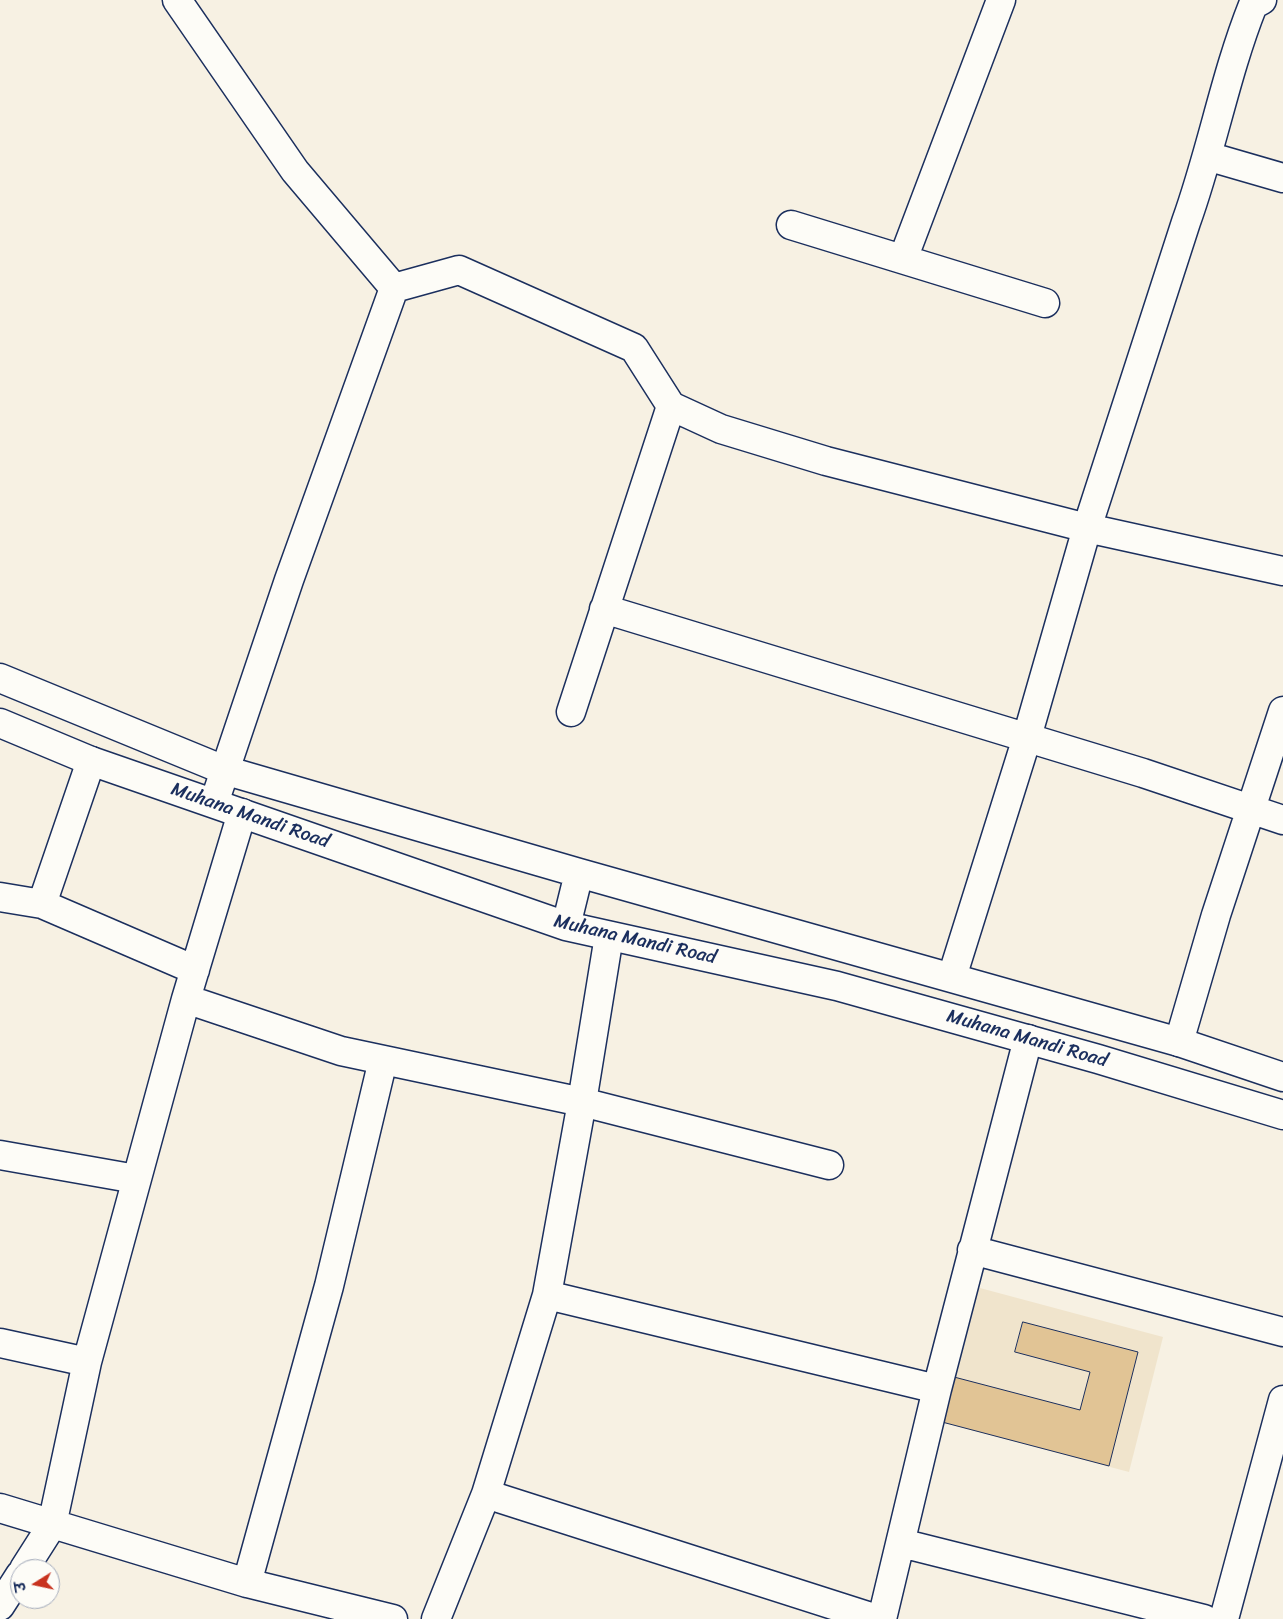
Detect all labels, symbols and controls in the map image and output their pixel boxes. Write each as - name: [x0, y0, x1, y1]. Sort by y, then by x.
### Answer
- street label: Muhana Mandi Road: [168, 778, 332, 854]
- street label: Muhana Mandi Road: [552, 910, 718, 970]
- street label: Muhana Mandi Road: [944, 1005, 1110, 1073]
- north arrow: [10, 1559, 60, 1609]
- text: उ: [8, 1580, 34, 1593]

